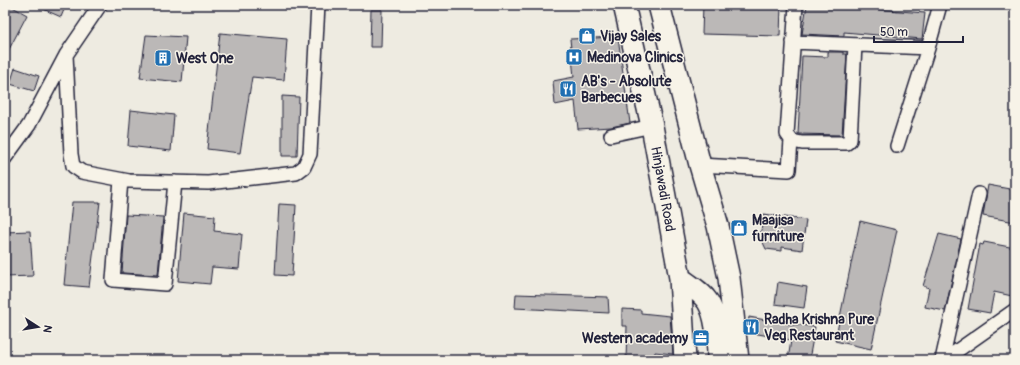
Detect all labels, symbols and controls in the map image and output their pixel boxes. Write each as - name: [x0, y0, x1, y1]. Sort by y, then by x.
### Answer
- scale bar: [874, 18, 963, 44]
- text: 50 m: [880, 25, 908, 40]
- shop icon: Vijay Sales: [577, 26, 597, 46]
- place label: Vijay Sales: [600, 28, 662, 45]
- hospital icon: Medinova Clinics: [564, 47, 584, 67]
- building icon: West One: [153, 48, 173, 68]
- place label: Medinova Clinics: [587, 49, 684, 66]
- place label: West One: [176, 50, 235, 67]
- place label: AB's - Absolute Barbecues: [581, 73, 672, 106]
- restaurant icon: AB's - Absolute Barbecues: [558, 79, 578, 99]
- street label: Hinjawadi Road: [647, 145, 679, 233]
- place label: Maajisa furniture: [752, 212, 805, 245]
- shop icon: Maajisa furniture: [729, 218, 749, 238]
- north arrow: [18, 307, 58, 347]
- place label: Radha Krishna Pure Veg Restaurant: [764, 311, 875, 344]
- restaurant icon: Radha Krishna Pure Veg Restaurant: [741, 317, 761, 337]
- text: N: [40, 324, 54, 335]
- office icon: Western academy: [691, 328, 711, 348]
- place label: Western academy: [582, 330, 688, 347]

